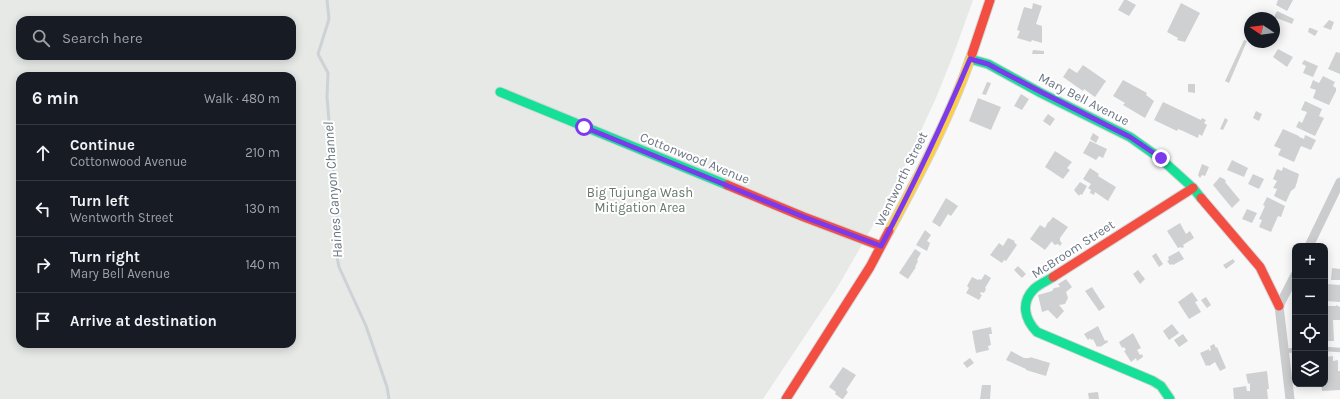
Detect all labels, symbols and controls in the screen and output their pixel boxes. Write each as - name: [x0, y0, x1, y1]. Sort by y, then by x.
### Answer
- north arrow: [1244, 12, 1280, 48]
- search box: [16, 16, 296, 60]
- icon: search: [30, 27, 52, 49]
- text: Search here: [62, 29, 143, 47]
- street label: Mary Bell Avenue: [1036, 70, 1132, 129]
- text: 6 min: [32, 88, 79, 108]
- text: Walk · 480 m: [204, 91, 280, 106]
- route start: [575, 118, 593, 136]
- water label: Haines Canyon Channel: [320, 121, 346, 259]
- street label: Cottonwood Avenue: [638, 129, 752, 187]
- street label: Wentworth Street: [872, 129, 930, 229]
- text: Continue: [70, 136, 135, 154]
- icon: ahead: [32, 142, 54, 164]
- text: 210 m: [245, 145, 280, 160]
- route end: [1152, 149, 1170, 167]
- text: Cottonwood Avenue: [70, 154, 187, 169]
- park label: Big Tujunga Wash Mitigation Area: [587, 185, 693, 215]
- text: Turn left: [70, 192, 129, 210]
- icon: left: [32, 198, 54, 220]
- text: 130 m: [245, 201, 280, 216]
- text: Wentworth Street: [70, 210, 173, 225]
- street label: McBroom Street: [1029, 217, 1117, 281]
- map controls: [1292, 243, 1328, 387]
- button: +: [1292, 243, 1328, 279]
- text: Turn right: [70, 248, 140, 266]
- icon: right: [32, 254, 54, 276]
- text: 140 m: [245, 257, 280, 272]
- text: Mary Bell Avenue: [70, 266, 170, 281]
- button: −: [1292, 279, 1328, 315]
- icon: arrive: [32, 310, 54, 332]
- text: Arrive at destination: [70, 312, 217, 330]
- button: locate: [1292, 315, 1328, 351]
- button: layers: [1292, 351, 1328, 387]

